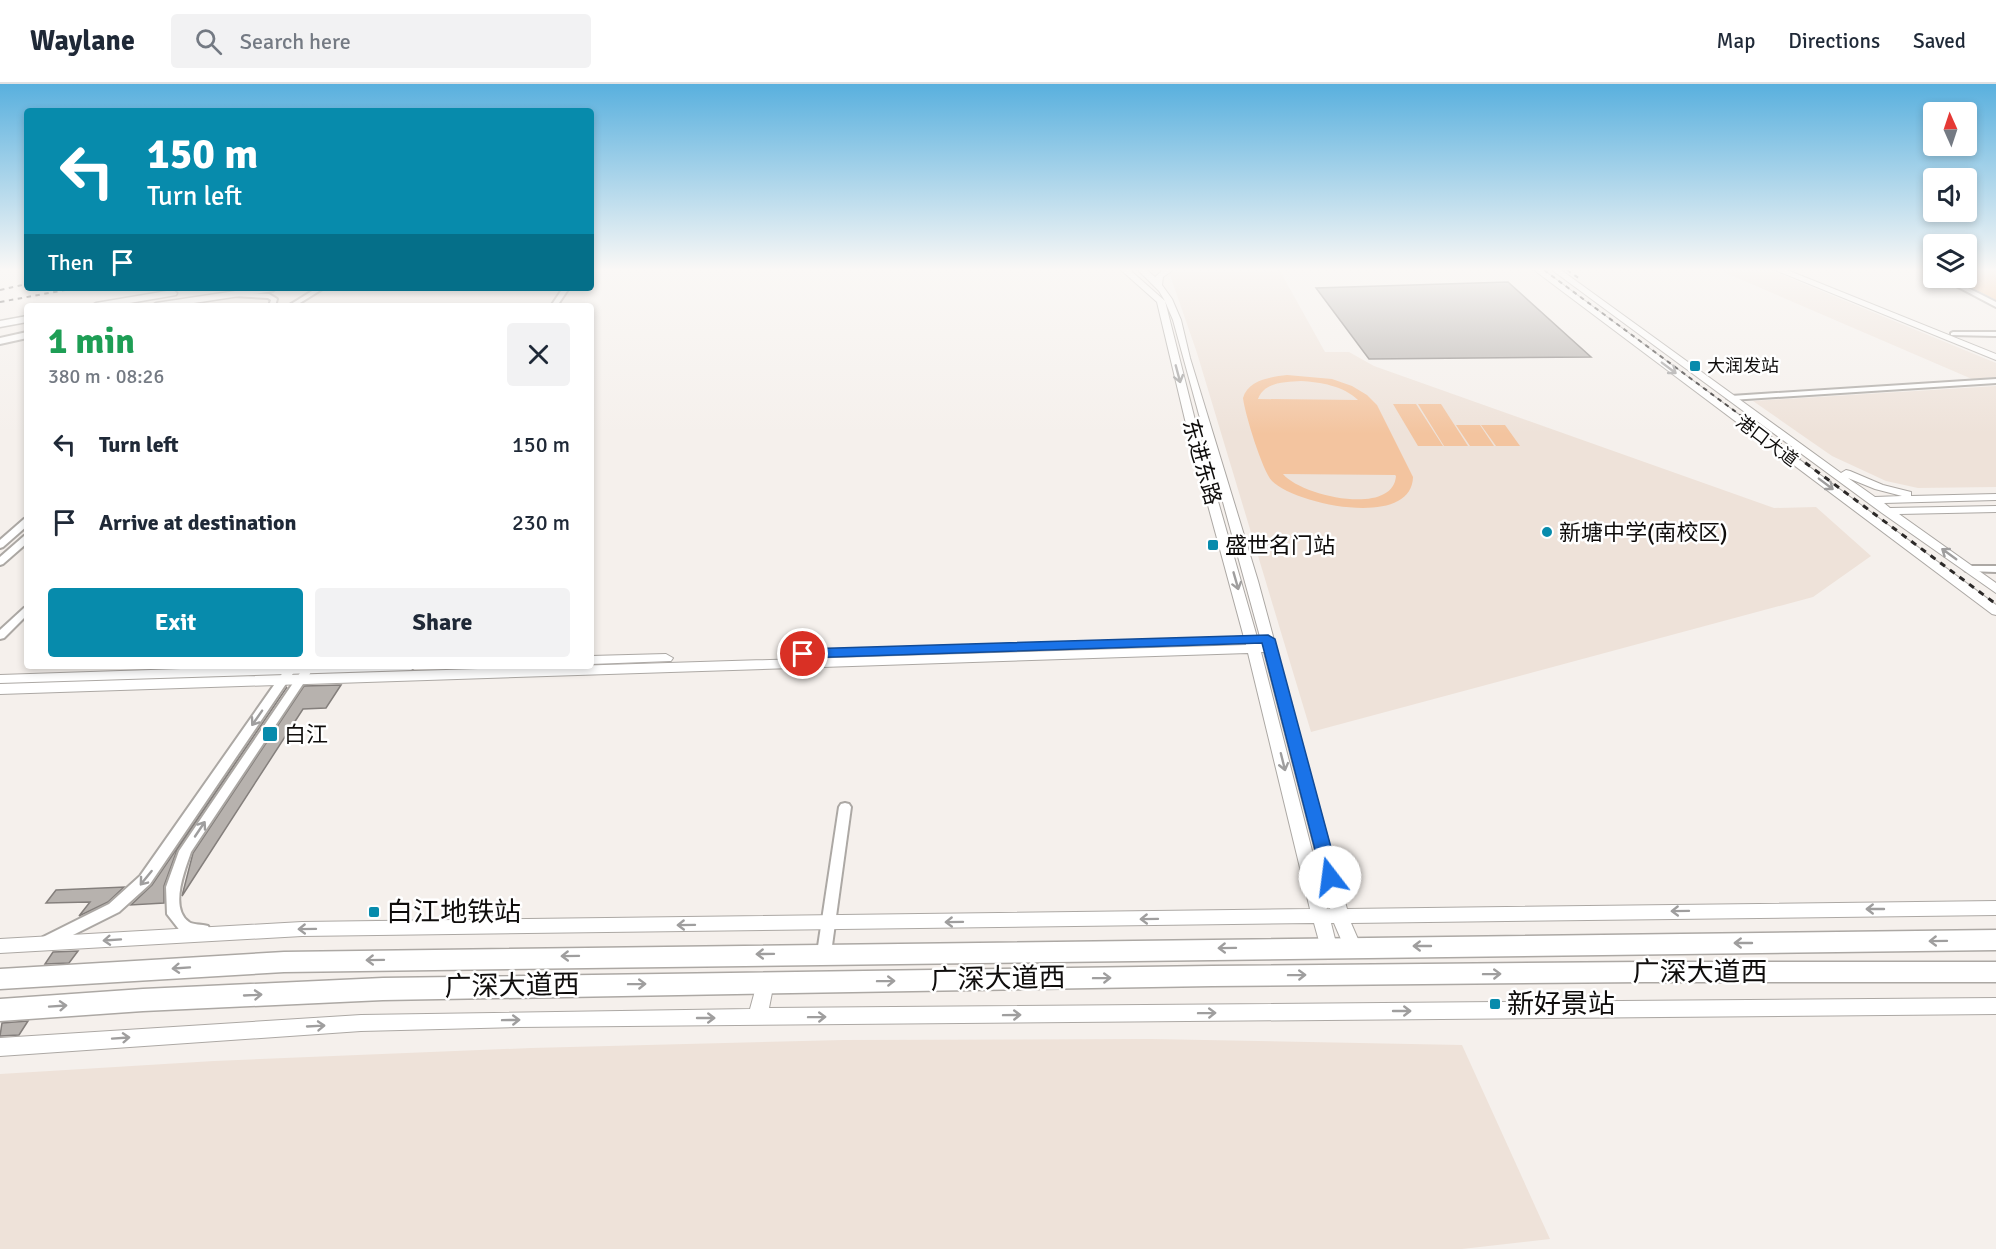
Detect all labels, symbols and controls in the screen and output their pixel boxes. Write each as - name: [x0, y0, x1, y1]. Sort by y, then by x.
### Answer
- search box: [171, 14, 591, 68]
- text: Waylane: [30, 24, 135, 58]
- icon: search: [192, 25, 225, 58]
- text: Search here: [240, 28, 351, 55]
- text: Map: [1717, 28, 1755, 54]
- text: Directions: [1788, 28, 1880, 54]
- text: Saved: [1913, 28, 1966, 54]
- north arrow: [1923, 102, 1977, 156]
- map controls: [1923, 102, 1977, 288]
- text: 150 m: [147, 129, 258, 180]
- icon: left: [48, 132, 126, 210]
- button: sound: [1923, 168, 1977, 222]
- text: Turn left: [147, 180, 242, 213]
- button: layers: [1923, 234, 1977, 288]
- icon: arrive: [106, 246, 139, 279]
- text: Then: [48, 249, 94, 276]
- text: 1 min: [48, 319, 135, 364]
- button: close: [507, 323, 570, 386]
- place label: 大润发站: [1707, 355, 1779, 377]
- marker: 大润发站: [1688, 359, 1702, 373]
- one-way arrow: [1661, 362, 1677, 374]
- text: 380 m · 08:26: [48, 364, 164, 389]
- one-way arrow: [1172, 364, 1184, 383]
- street label: 港口大道: [1732, 411, 1802, 471]
- street label: 东进东路: [1177, 416, 1227, 508]
- icon: left: [48, 428, 81, 461]
- text: Turn left: [99, 431, 179, 458]
- text: 150 m: [512, 431, 570, 458]
- one-way arrow: [1817, 478, 1833, 490]
- icon: arrive: [48, 506, 81, 539]
- text: Arrive at destination: [99, 509, 296, 536]
- text: 230 m: [512, 509, 570, 536]
- place label: 新塘中学(南校区): [1559, 519, 1728, 546]
- marker: 新塘中学(南校区): [1540, 525, 1554, 539]
- place label: 盛世名门站: [1225, 532, 1335, 559]
- marker: 盛世名门站: [1206, 538, 1220, 552]
- one-way arrow: [1941, 548, 1957, 561]
- one-way arrow: [1231, 572, 1242, 591]
- button: Exit: [48, 588, 303, 657]
- button: Share: [315, 588, 570, 657]
- pin: [777, 628, 828, 679]
- icon: arrive: [786, 637, 819, 670]
- one-way arrow: [251, 709, 263, 726]
- place label: 白江: [284, 721, 328, 748]
- marker: 白江: [261, 725, 279, 743]
- one-way arrow: [1278, 752, 1290, 771]
- one-way arrow: [194, 821, 206, 838]
- position arrow: [1298, 845, 1362, 909]
- one-way arrow: [139, 870, 152, 886]
- place label: 白江地铁站: [386, 896, 521, 929]
- one-way arrow: [1865, 903, 1885, 915]
- marker: 白江地铁站: [367, 905, 381, 919]
- one-way arrow: [1670, 905, 1690, 917]
- one-way arrow: [1139, 913, 1159, 925]
- one-way arrow: [944, 916, 964, 928]
- one-way arrow: [676, 919, 696, 931]
- one-way arrow: [297, 923, 317, 935]
- one-way arrow: [103, 934, 123, 945]
- one-way arrow: [1928, 935, 1948, 947]
- one-way arrow: [1733, 937, 1753, 949]
- one-way arrow: [1412, 940, 1432, 952]
- one-way arrow: [1217, 942, 1237, 954]
- one-way arrow: [756, 948, 776, 960]
- one-way arrow: [561, 950, 581, 962]
- one-way arrow: [366, 954, 386, 966]
- street label: 广深大道西: [1633, 956, 1768, 989]
- street label: 广深大道西: [930, 961, 1066, 997]
- one-way arrow: [171, 963, 191, 974]
- street label: 广深大道西: [444, 968, 580, 1004]
- one-way arrow: [1482, 968, 1502, 979]
- one-way arrow: [1287, 970, 1307, 981]
- one-way arrow: [1092, 972, 1112, 984]
- one-way arrow: [876, 975, 896, 987]
- one-way arrow: [626, 978, 646, 990]
- place label: 新好景站: [1507, 988, 1615, 1021]
- one-way arrow: [243, 989, 263, 1000]
- marker: 新好景站: [1488, 997, 1502, 1011]
- one-way arrow: [48, 1000, 68, 1011]
- one-way arrow: [1391, 1005, 1411, 1017]
- one-way arrow: [1196, 1007, 1216, 1019]
- one-way arrow: [1001, 1009, 1021, 1021]
- one-way arrow: [806, 1011, 826, 1023]
- one-way arrow: [695, 1012, 715, 1024]
- one-way arrow: [500, 1014, 520, 1025]
- one-way arrow: [305, 1020, 325, 1031]
- one-way arrow: [111, 1032, 131, 1043]

